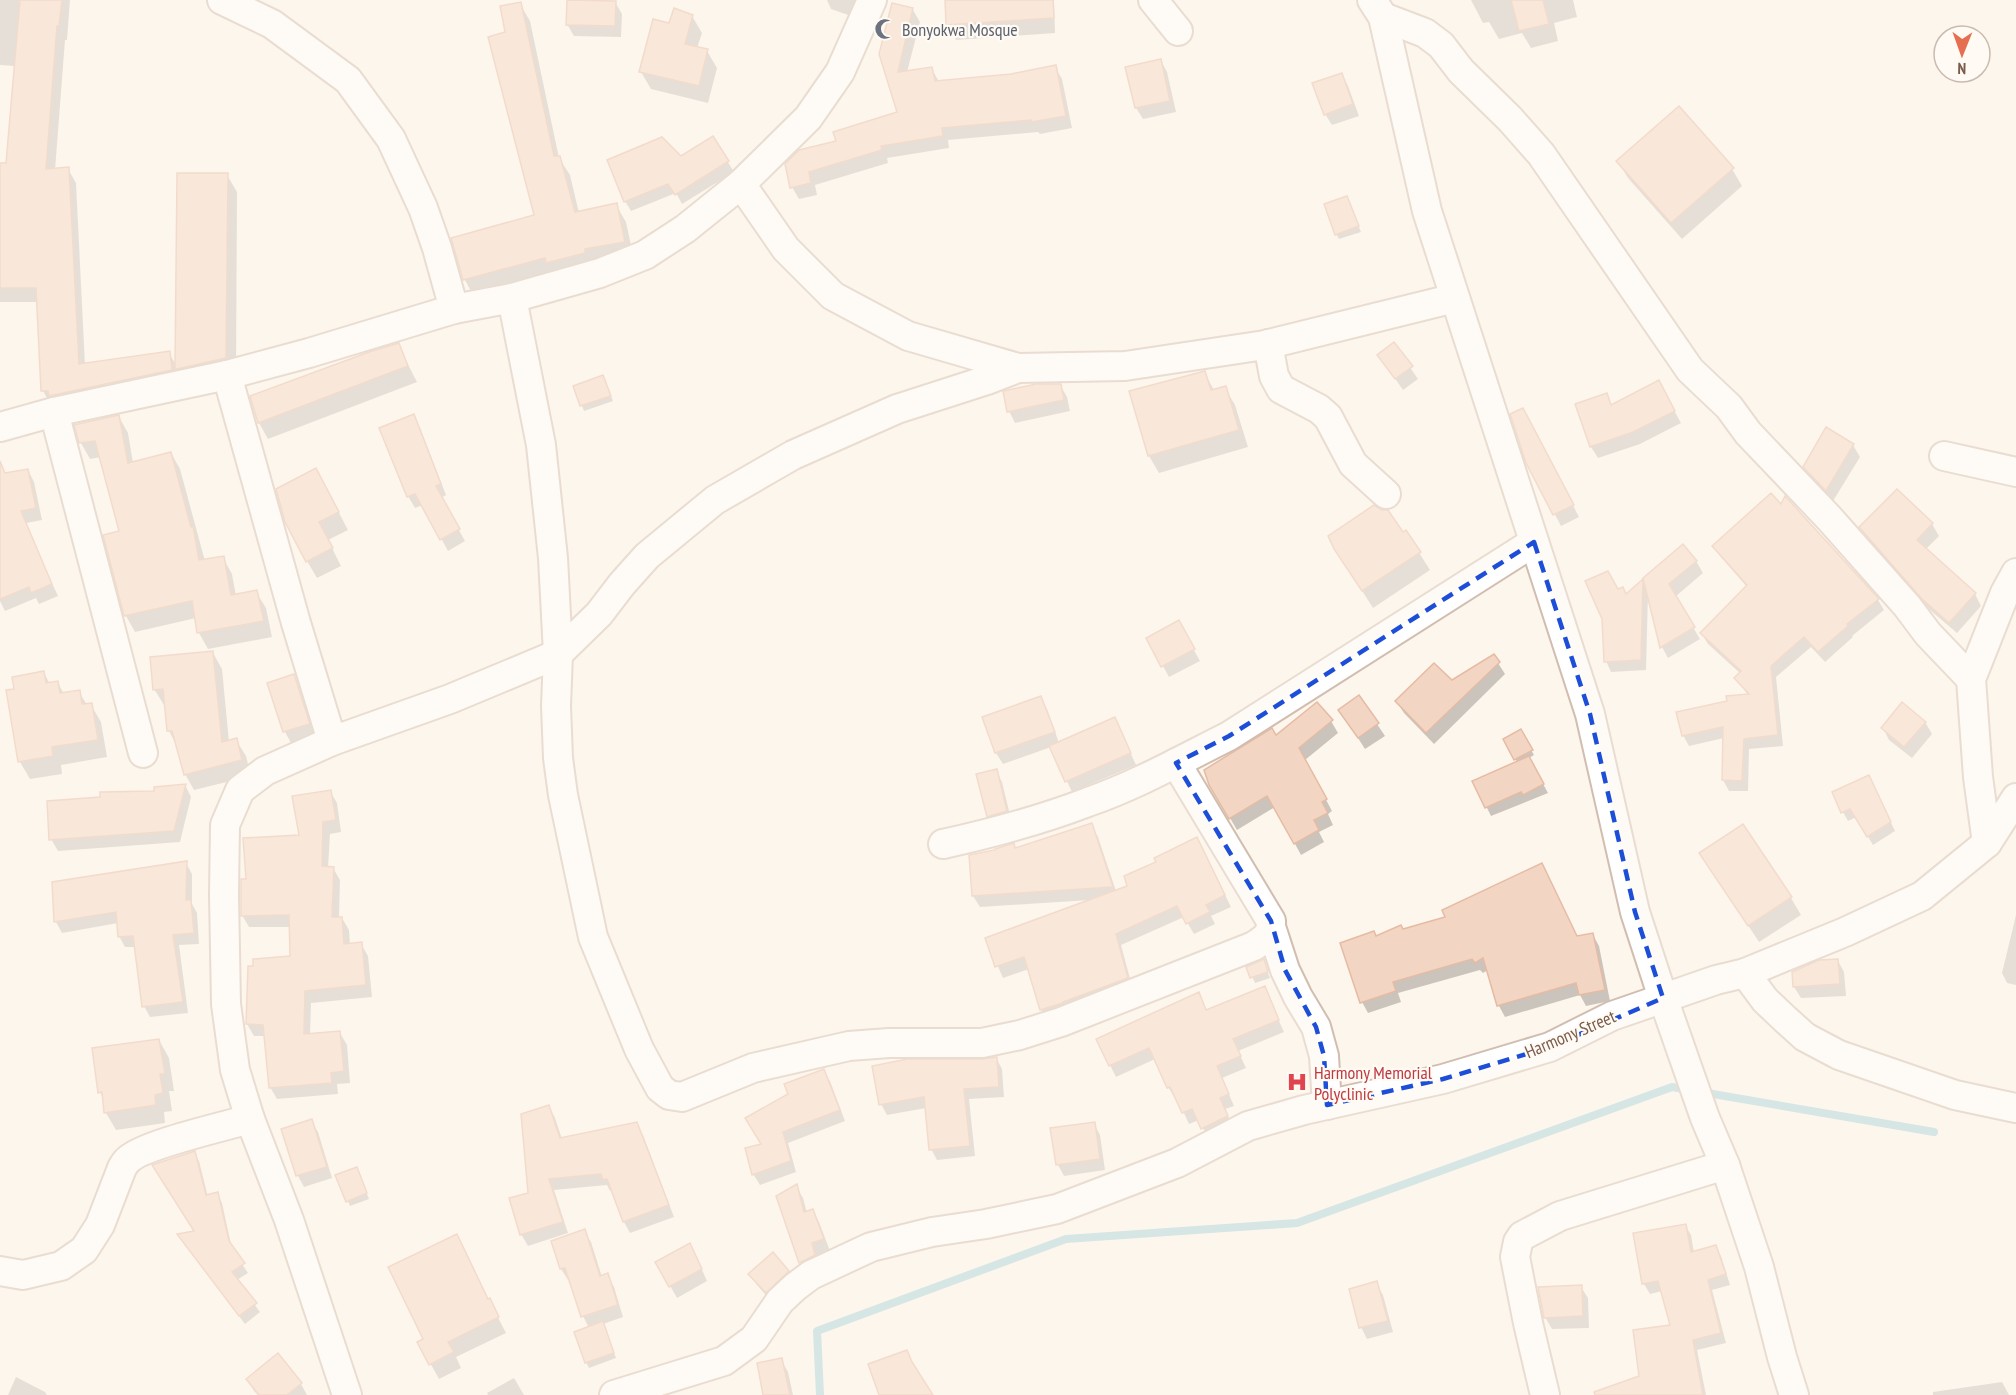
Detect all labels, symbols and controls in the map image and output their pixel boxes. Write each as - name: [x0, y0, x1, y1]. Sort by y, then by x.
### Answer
- mosque icon: Bonyokwa Mosque: [873, 17, 897, 41]
- place label: Bonyokwa Mosque: [902, 18, 1018, 41]
- north arrow: [1932, 24, 1992, 84]
- text: N: [1957, 59, 1966, 79]
- street label: Harmony Street: [1521, 1005, 1619, 1063]
- place label: Harmony Memorial Polyclinic: [1314, 1061, 1433, 1105]
- hospital icon: Harmony Memorial Polyclinic: [1285, 1070, 1309, 1094]

